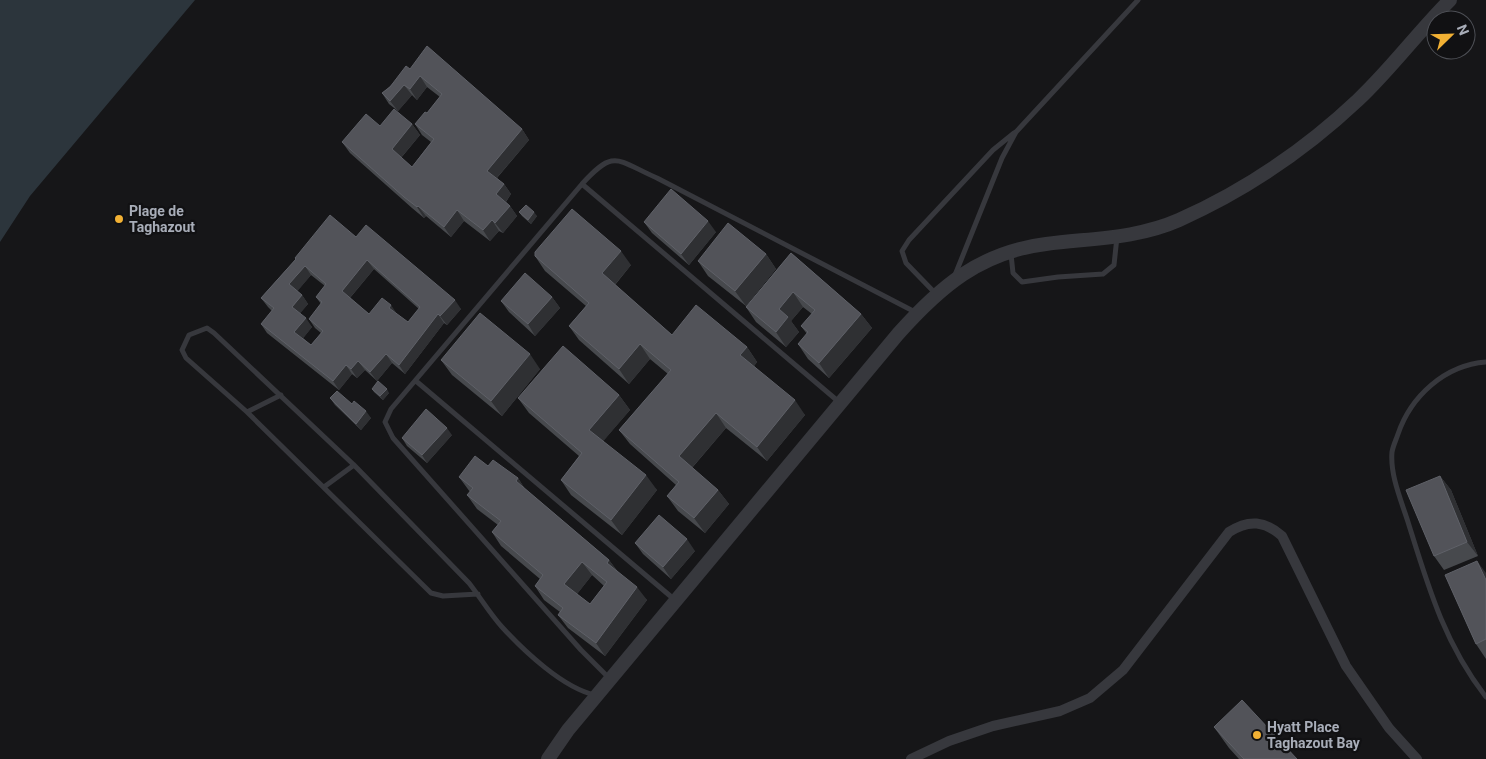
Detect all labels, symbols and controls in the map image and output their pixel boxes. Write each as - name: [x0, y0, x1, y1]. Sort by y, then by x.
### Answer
- north arrow: [1426, 10, 1476, 60]
- text: N: [1454, 22, 1472, 38]
- place label: Plage de Taghazout: [129, 203, 195, 235]
- marker: Plage de Taghazout: [113, 213, 125, 225]
- place label: Hyatt Place Taghazout Bay: [1267, 719, 1361, 751]
- marker: Hyatt Place Taghazout Bay: [1251, 729, 1263, 741]

